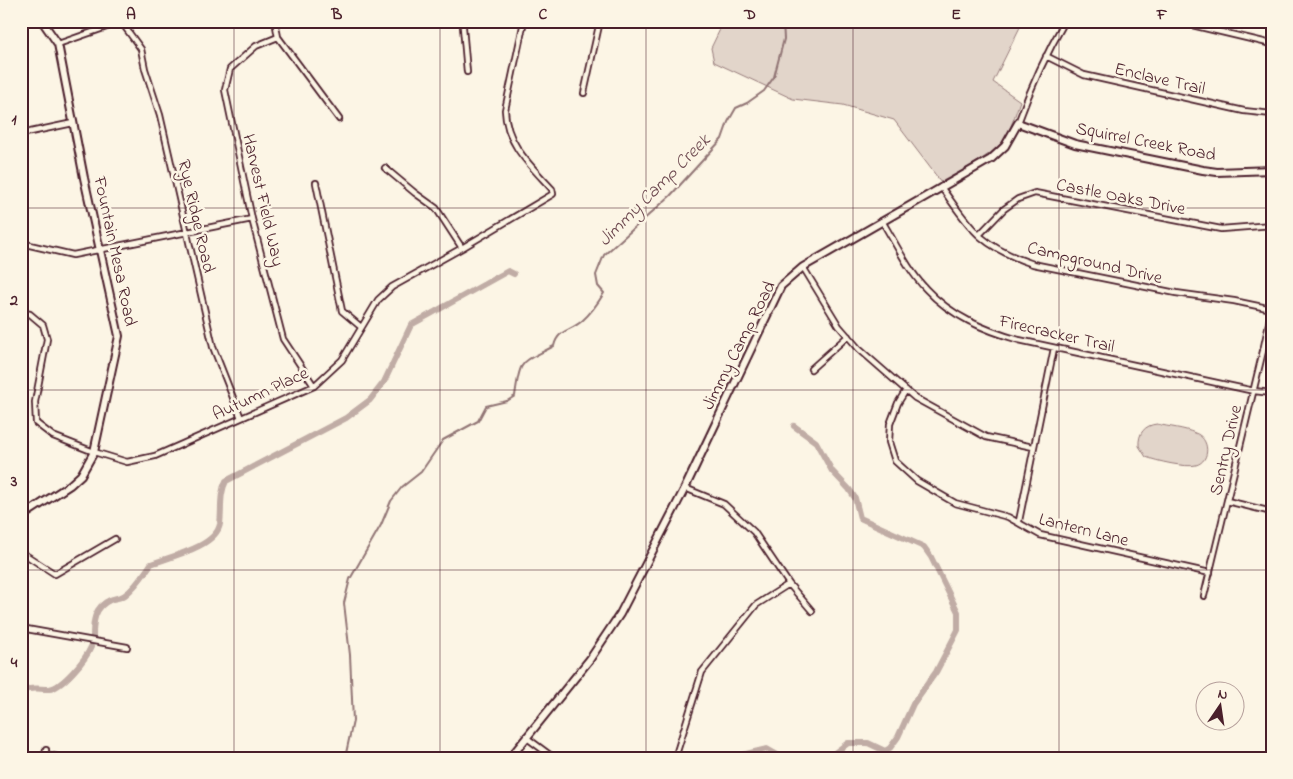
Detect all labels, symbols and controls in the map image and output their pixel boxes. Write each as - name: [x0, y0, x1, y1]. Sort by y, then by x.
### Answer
- text: A: [126, 3, 136, 27]
- text: B: [331, 3, 343, 27]
- text: C: [539, 3, 548, 27]
- text: D: [743, 3, 756, 27]
- text: E: [951, 3, 961, 27]
- text: F: [1156, 3, 1168, 27]
- street label: Enclave Trail: [1112, 57, 1208, 103]
- text: 1: [11, 108, 17, 132]
- street label: Squirrel Creek Road: [1073, 117, 1218, 169]
- water label: Jimmy Camp Creek: [592, 128, 718, 253]
- street label: Harvest Field Way: [234, 132, 290, 269]
- street label: Rye Ridge Road: [168, 157, 221, 276]
- street label: Fountain Mesa Road: [85, 173, 143, 329]
- street label: Castle Oaks Drive: [1054, 173, 1188, 223]
- street label: Campground Drive: [1024, 236, 1165, 293]
- street label: Jimmy Camp Road: [696, 277, 783, 415]
- text: 2: [9, 289, 18, 313]
- street label: Firecracker Trail: [995, 309, 1117, 361]
- street label: Autumn Place: [209, 361, 314, 428]
- street label: Sentry Drive: [1204, 402, 1250, 498]
- text: 3: [10, 470, 18, 494]
- street label: Lantern Lane: [1036, 507, 1132, 555]
- text: 4: [10, 651, 18, 675]
- north arrow: [1196, 682, 1246, 732]
- text: N: [1216, 684, 1230, 706]

